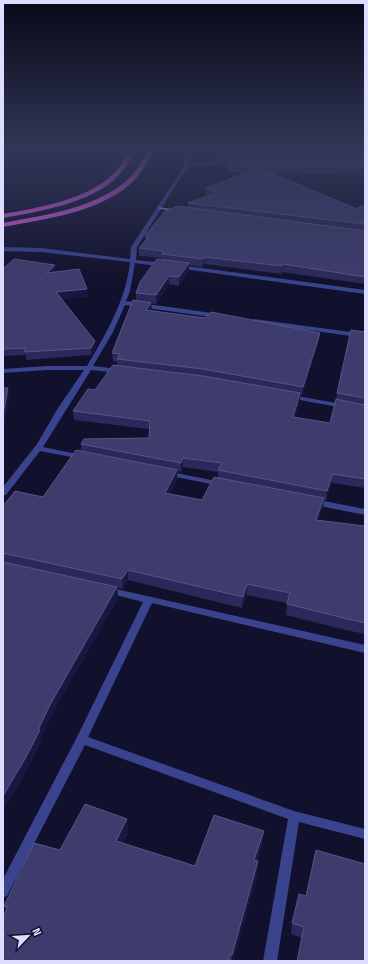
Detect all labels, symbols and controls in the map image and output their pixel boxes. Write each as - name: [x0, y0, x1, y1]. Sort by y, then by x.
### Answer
- north arrow: [8, 916, 48, 956]
- text: N: [29, 926, 44, 938]

